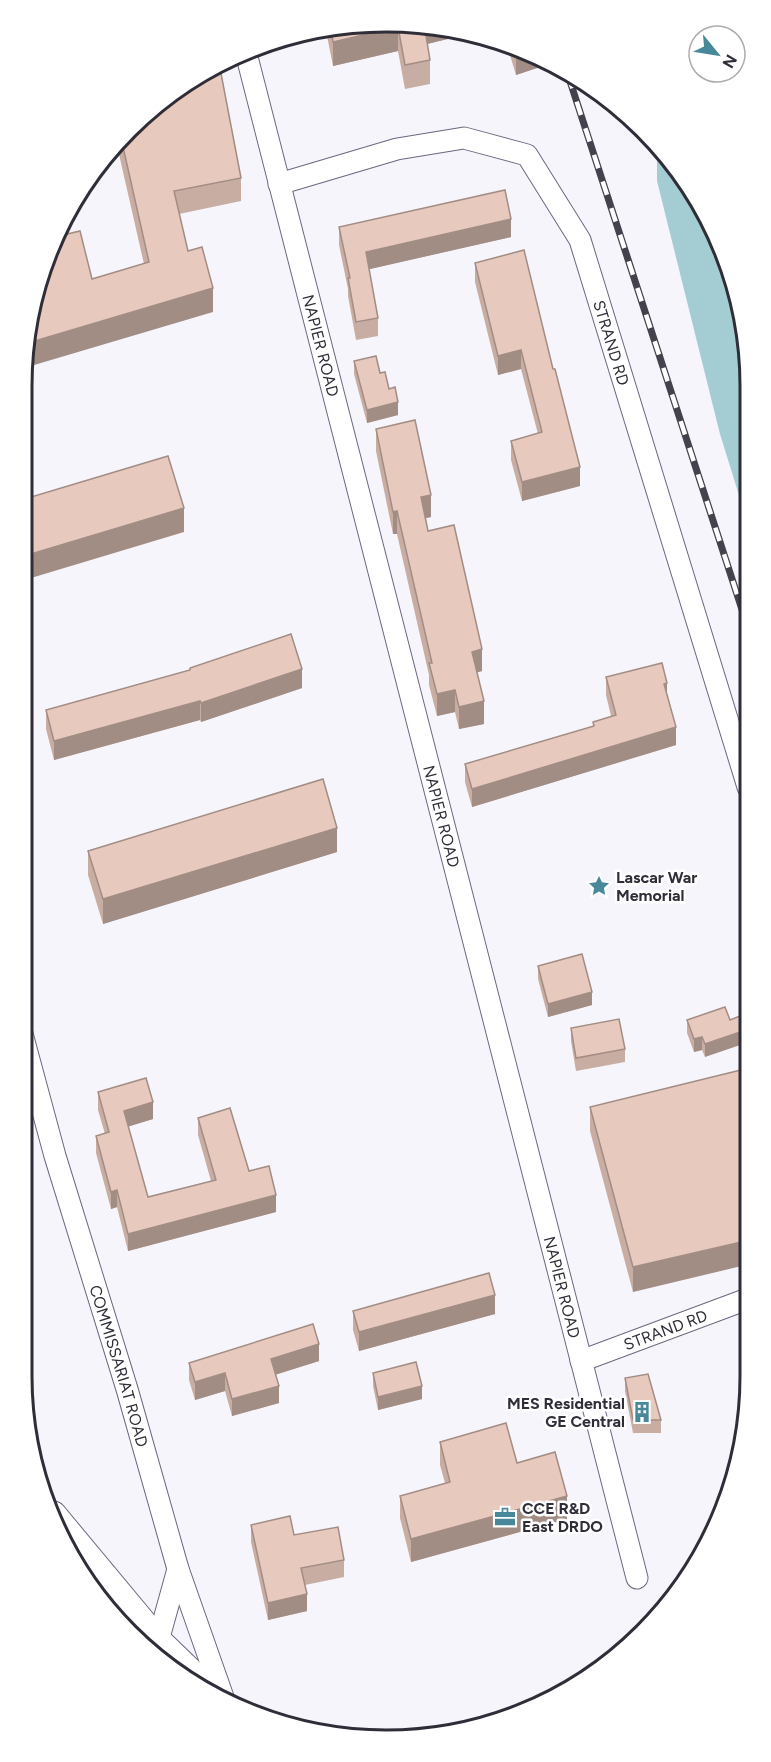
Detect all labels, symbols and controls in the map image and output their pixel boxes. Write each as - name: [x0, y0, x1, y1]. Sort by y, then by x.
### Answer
- north arrow: [687, 24, 747, 84]
- text: N: [718, 51, 741, 71]
- street label: NAPIER ROAD: [298, 293, 343, 399]
- street label: STRAND RD: [589, 298, 633, 388]
- street label: NAPIER ROAD: [419, 763, 463, 869]
- place label: Lascar War Memorial: [616, 868, 697, 905]
- place icon: Lascar War Memorial: [587, 874, 611, 898]
- street label: NAPIER ROAD: [540, 1234, 584, 1340]
- street label: COMMISSARIAT ROAD: [85, 1283, 152, 1449]
- street label: STRAND RD: [621, 1306, 710, 1354]
- place label: MES Residential GE Central: [507, 1394, 625, 1431]
- building icon: MES Residential GE Central: [630, 1400, 654, 1424]
- place label: CCE R&D East DRDO: [522, 1499, 603, 1536]
- office icon: CCE R&D East DRDO: [493, 1505, 517, 1529]

